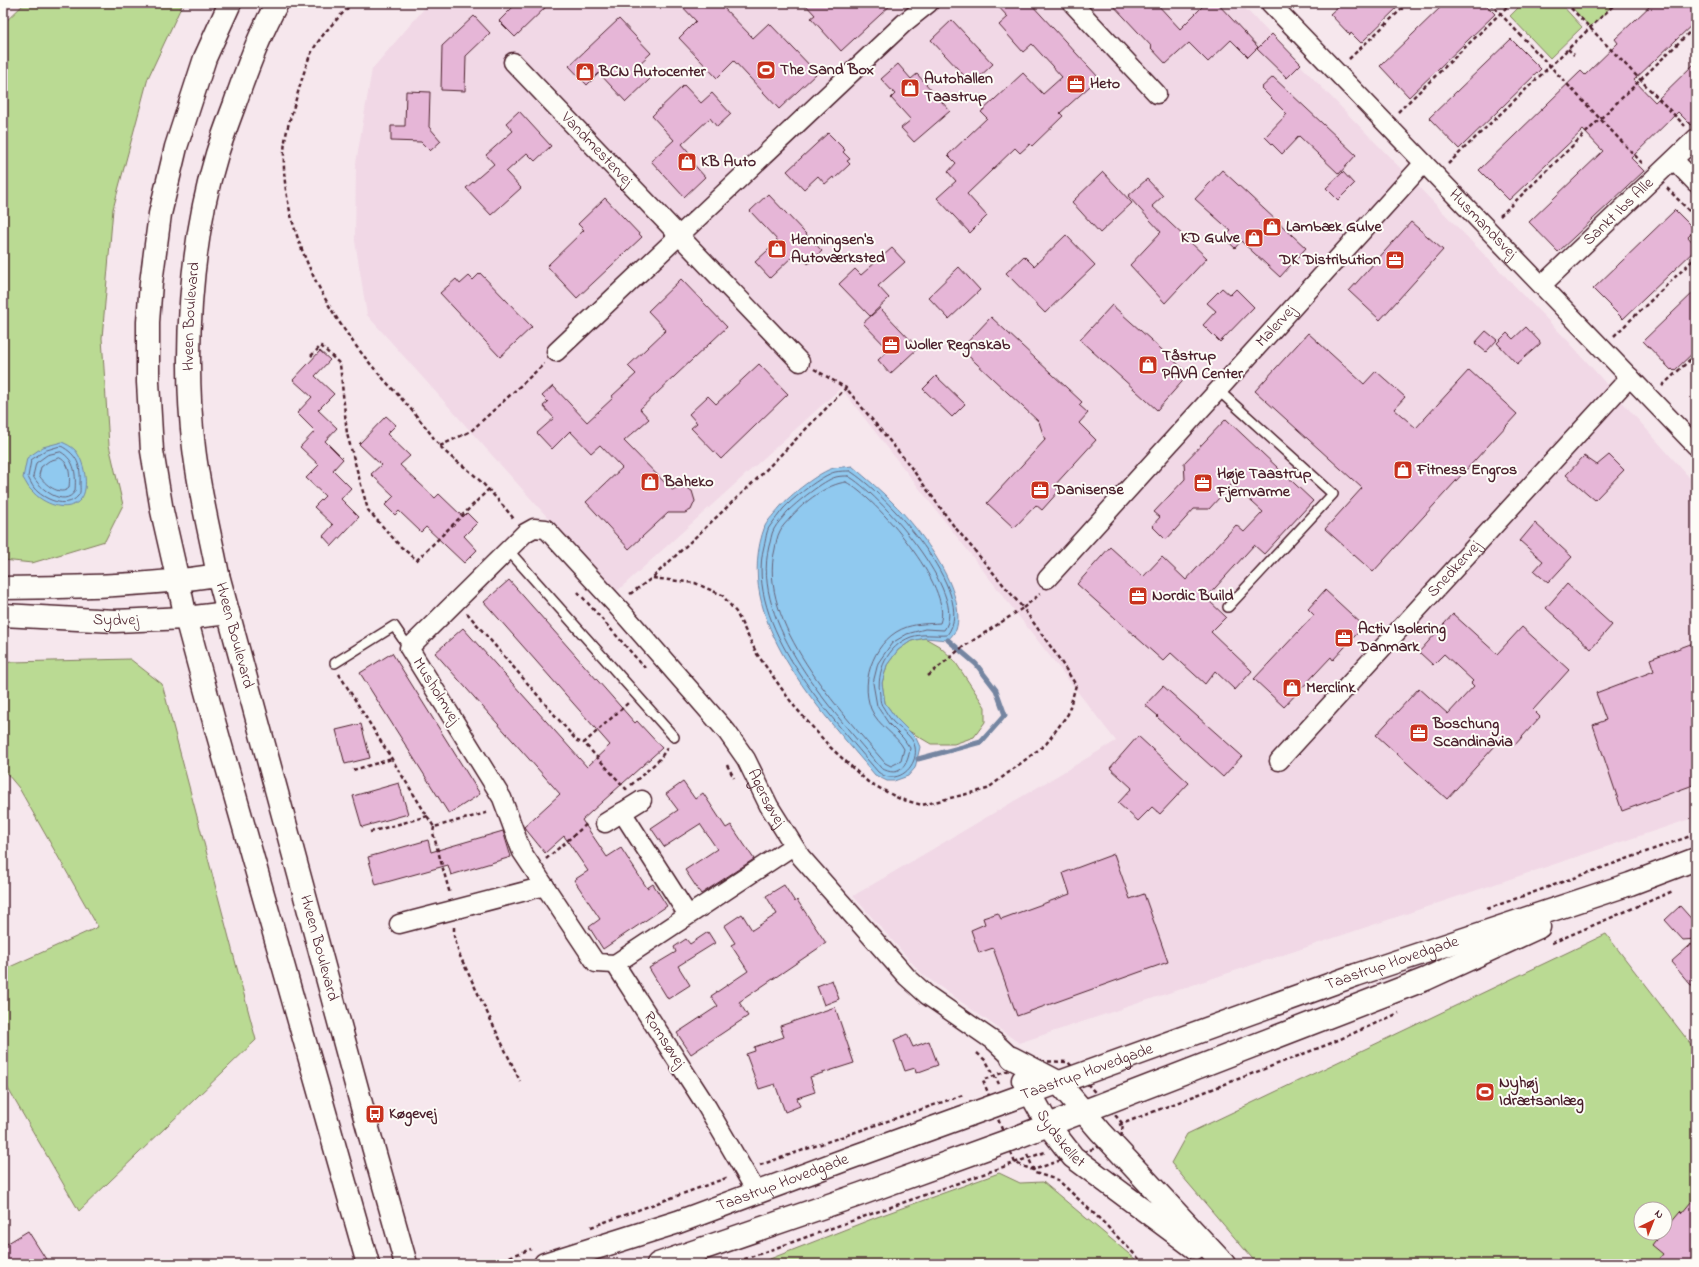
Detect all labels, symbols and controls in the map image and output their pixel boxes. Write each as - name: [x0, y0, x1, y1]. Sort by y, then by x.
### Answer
- place label: The Sand Box: [780, 58, 874, 82]
- sports icon: The Sand Box: [755, 59, 777, 81]
- place label: BCN Autocenter: [598, 60, 707, 84]
- shop icon: BCN Autocenter: [574, 61, 596, 83]
- place label: Autohallen Taastrup: [924, 67, 993, 109]
- place label: Heto: [1090, 72, 1120, 96]
- office icon: Heto: [1065, 73, 1087, 95]
- shop icon: Autohallen Taastrup: [899, 77, 921, 99]
- street label: Vandmestervej: [554, 106, 639, 193]
- place label: KB Auto: [701, 150, 756, 174]
- shop icon: KB Auto: [676, 151, 698, 173]
- street label: Sankt Ibs Alle: [1578, 171, 1660, 252]
- street label: Husmandsvej: [1443, 184, 1523, 266]
- place label: Lambæk Gulve: [1286, 215, 1382, 239]
- shop icon: Lambæk Gulve: [1261, 216, 1283, 238]
- place label: KD Gulve: [1181, 226, 1241, 250]
- shop icon: KD Gulve: [1243, 227, 1265, 249]
- place label: Henningsen's Autoværksted: [791, 228, 885, 270]
- shop icon: Henningsen's Autoværksted: [766, 238, 788, 260]
- place label: DK Distribution: [1278, 248, 1381, 272]
- office icon: DK Distribution: [1384, 249, 1406, 271]
- street label: Hveen Boulevard: [177, 261, 207, 371]
- street label: Malervej: [1250, 299, 1302, 353]
- place label: Woller Regnskab: [905, 333, 1011, 358]
- office icon: Woller Regnskab: [880, 334, 902, 356]
- place label: Tåstrup PAVA Center: [1162, 344, 1244, 386]
- shop icon: Tåstrup PAVA Center: [1137, 354, 1159, 376]
- place label: Fitness Engros: [1416, 458, 1517, 483]
- shop icon: Fitness Engros: [1392, 459, 1414, 481]
- place label: Høje Taastrup Fjernvarme: [1216, 462, 1312, 504]
- place label: Baheko: [663, 470, 714, 494]
- shop icon: Baheko: [639, 471, 661, 493]
- office icon: Høje Taastrup Fjernvarme: [1192, 472, 1214, 494]
- place label: Danisense: [1053, 478, 1124, 502]
- office icon: Danisense: [1029, 479, 1051, 501]
- street label: Snedkervej: [1422, 534, 1488, 603]
- street label: Hveen Boulevard: [208, 579, 260, 691]
- place label: Nordic Build: [1152, 584, 1234, 608]
- office icon: Nordic Build: [1127, 585, 1149, 607]
- street label: Sydvej: [92, 608, 140, 633]
- place label: Activ Isolering Danmark: [1357, 617, 1446, 659]
- office icon: Activ Isolering Danmark: [1333, 627, 1355, 649]
- street label: Musholmvej: [406, 653, 466, 730]
- place label: Merclink: [1306, 676, 1356, 700]
- shop icon: Merclink: [1281, 677, 1303, 699]
- place label: Boschung Scandinavia: [1432, 712, 1513, 754]
- office icon: Boschung Scandinavia: [1408, 722, 1430, 744]
- street label: Agersøvej: [741, 765, 792, 832]
- street label: Hveen Boulevard: [293, 892, 345, 1004]
- street label: Taastrup Hovedgade: [1322, 929, 1463, 997]
- street label: Romsøvej: [637, 1007, 692, 1074]
- street label: Taastrup Hovedgade: [1017, 1037, 1157, 1107]
- place label: Nyhøj Idrætsanlæg: [1499, 1071, 1584, 1114]
- sports icon: Nyhøj Idrætsanlæg: [1474, 1081, 1496, 1103]
- place label: Køgevej: [389, 1102, 437, 1127]
- bus stop icon: Køgevej: [364, 1103, 386, 1125]
- street label: Sydskellet: [1030, 1105, 1091, 1174]
- street label: Taastrup Hovedgade: [713, 1147, 853, 1219]
- north arrow: [1633, 1201, 1673, 1241]
- text: N: [1651, 1206, 1667, 1223]

